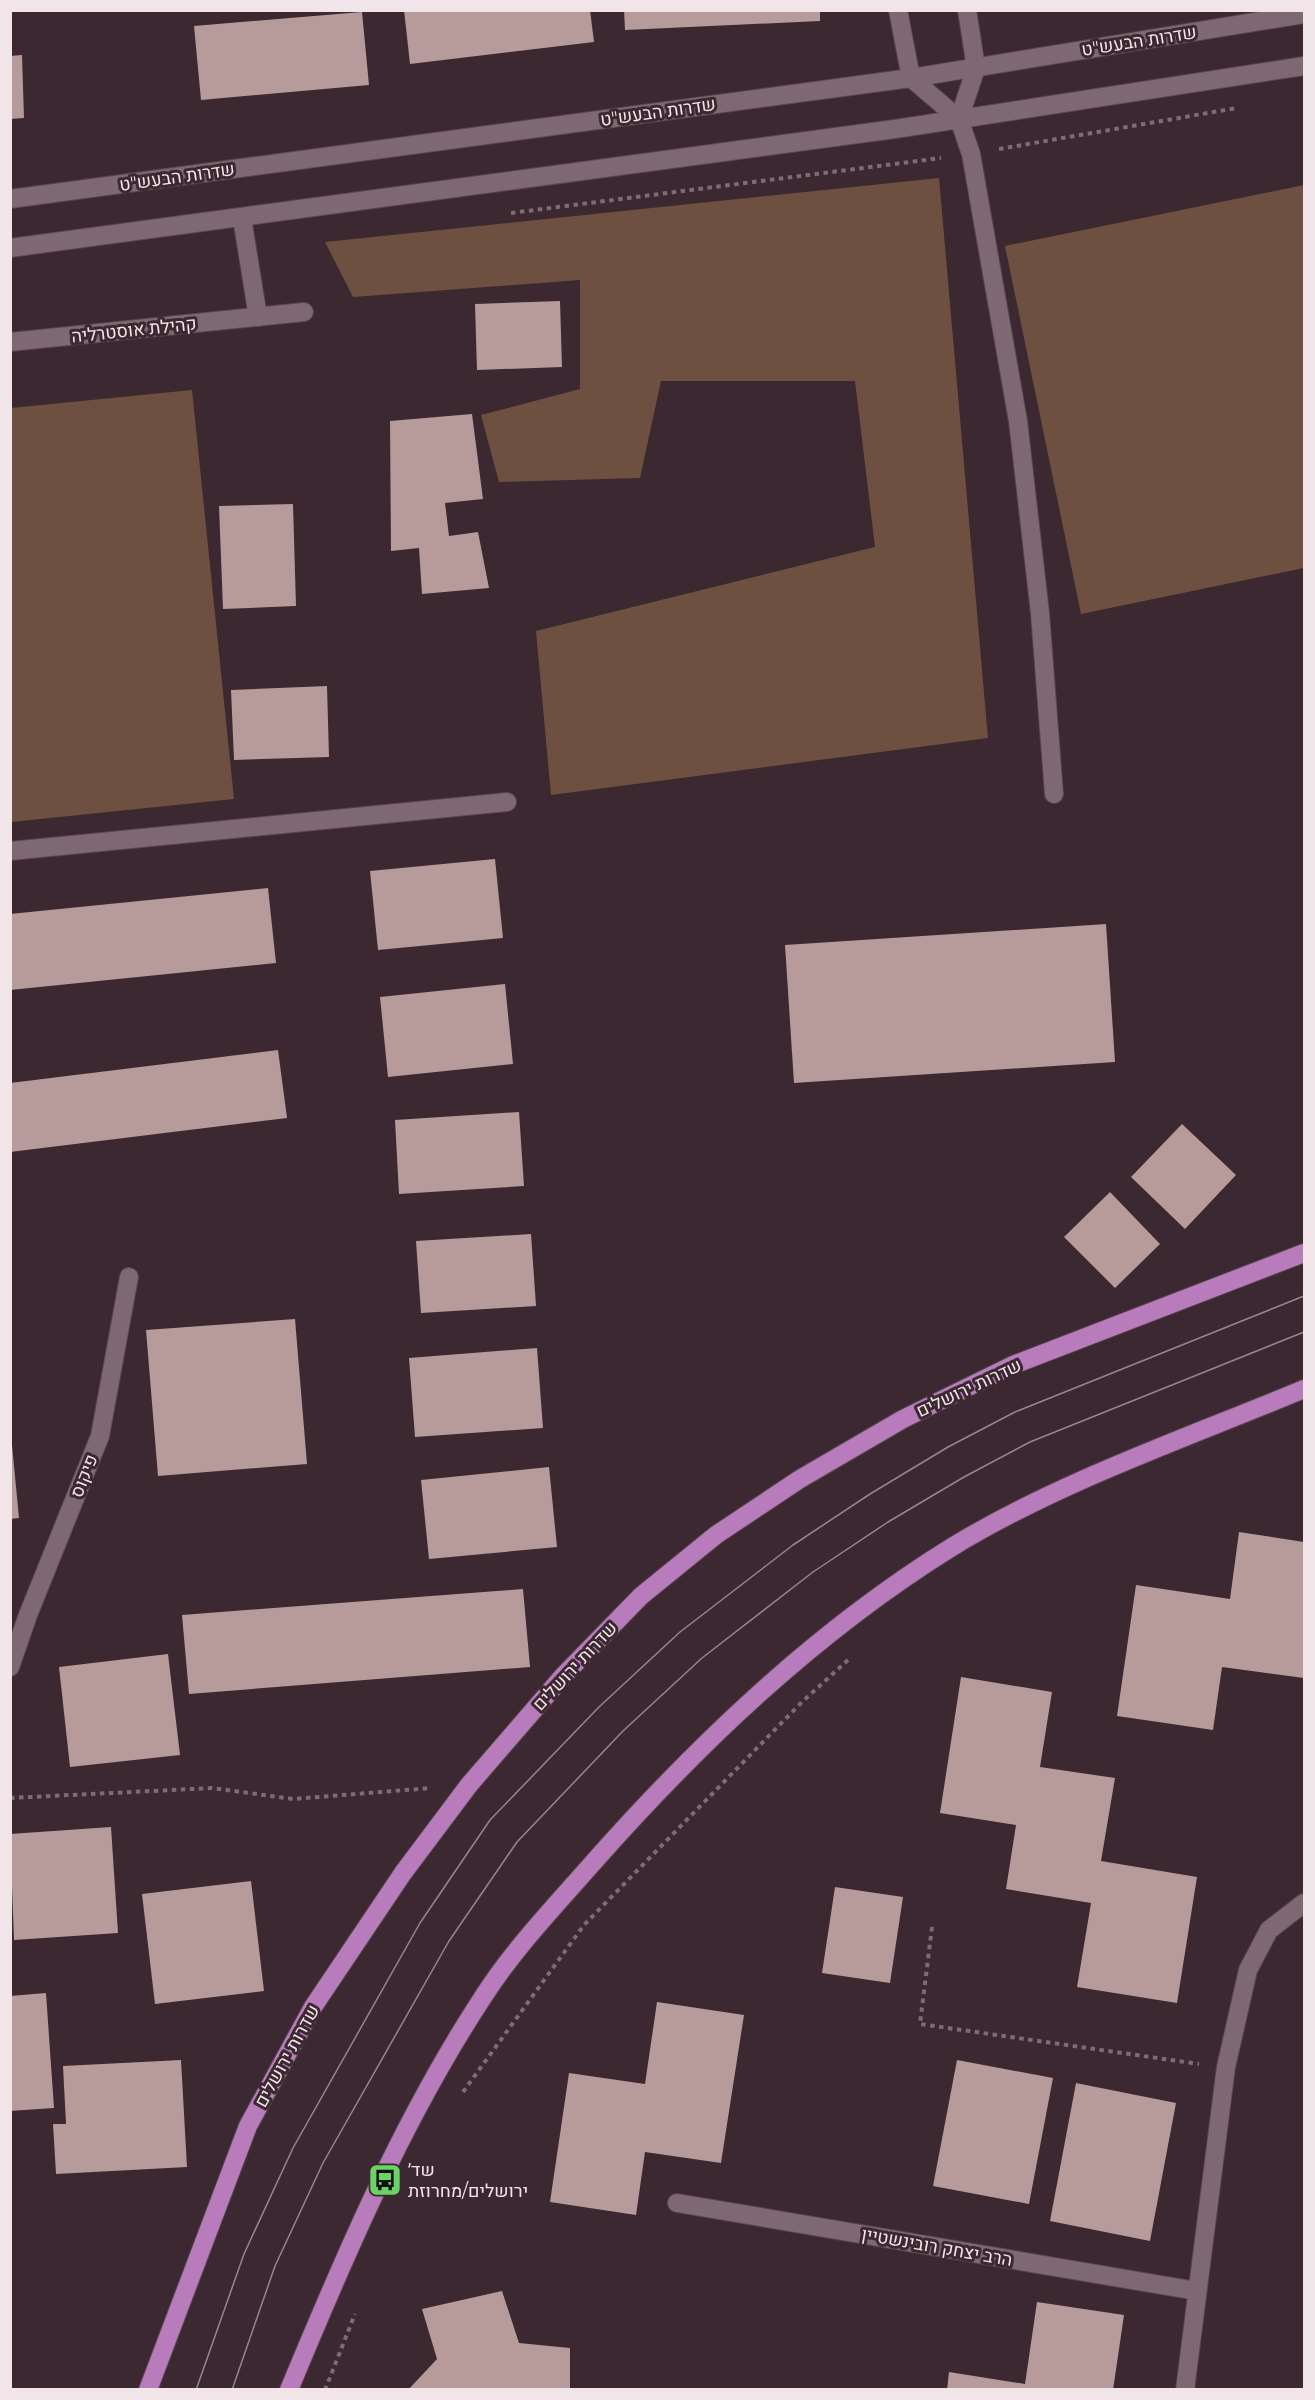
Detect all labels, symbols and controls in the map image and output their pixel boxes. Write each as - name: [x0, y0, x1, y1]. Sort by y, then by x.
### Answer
- street label: שדרות הבעש"ט: [1080, 21, 1198, 61]
- street label: שדרות הבעש"ט: [599, 93, 717, 131]
- street label: שדרות הבעש"ט: [118, 158, 236, 196]
- street label: קהילת אוסטרליה: [70, 312, 198, 348]
- street label: שדרות ירושלים: [913, 1354, 1025, 1422]
- street label: פיקוס: [65, 1451, 103, 1501]
- street label: שדרות ירושלים: [528, 1617, 622, 1715]
- street label: שדרות ירושלים: [250, 2001, 324, 2111]
- place label: שד׳ ירושלים/מחרוזת: [408, 2159, 528, 2202]
- bus stop icon: שד׳ ירושלים/מחרוזת: [367, 2162, 403, 2198]
- street label: הרב יצחק רובינשטיין: [860, 2223, 1014, 2271]

